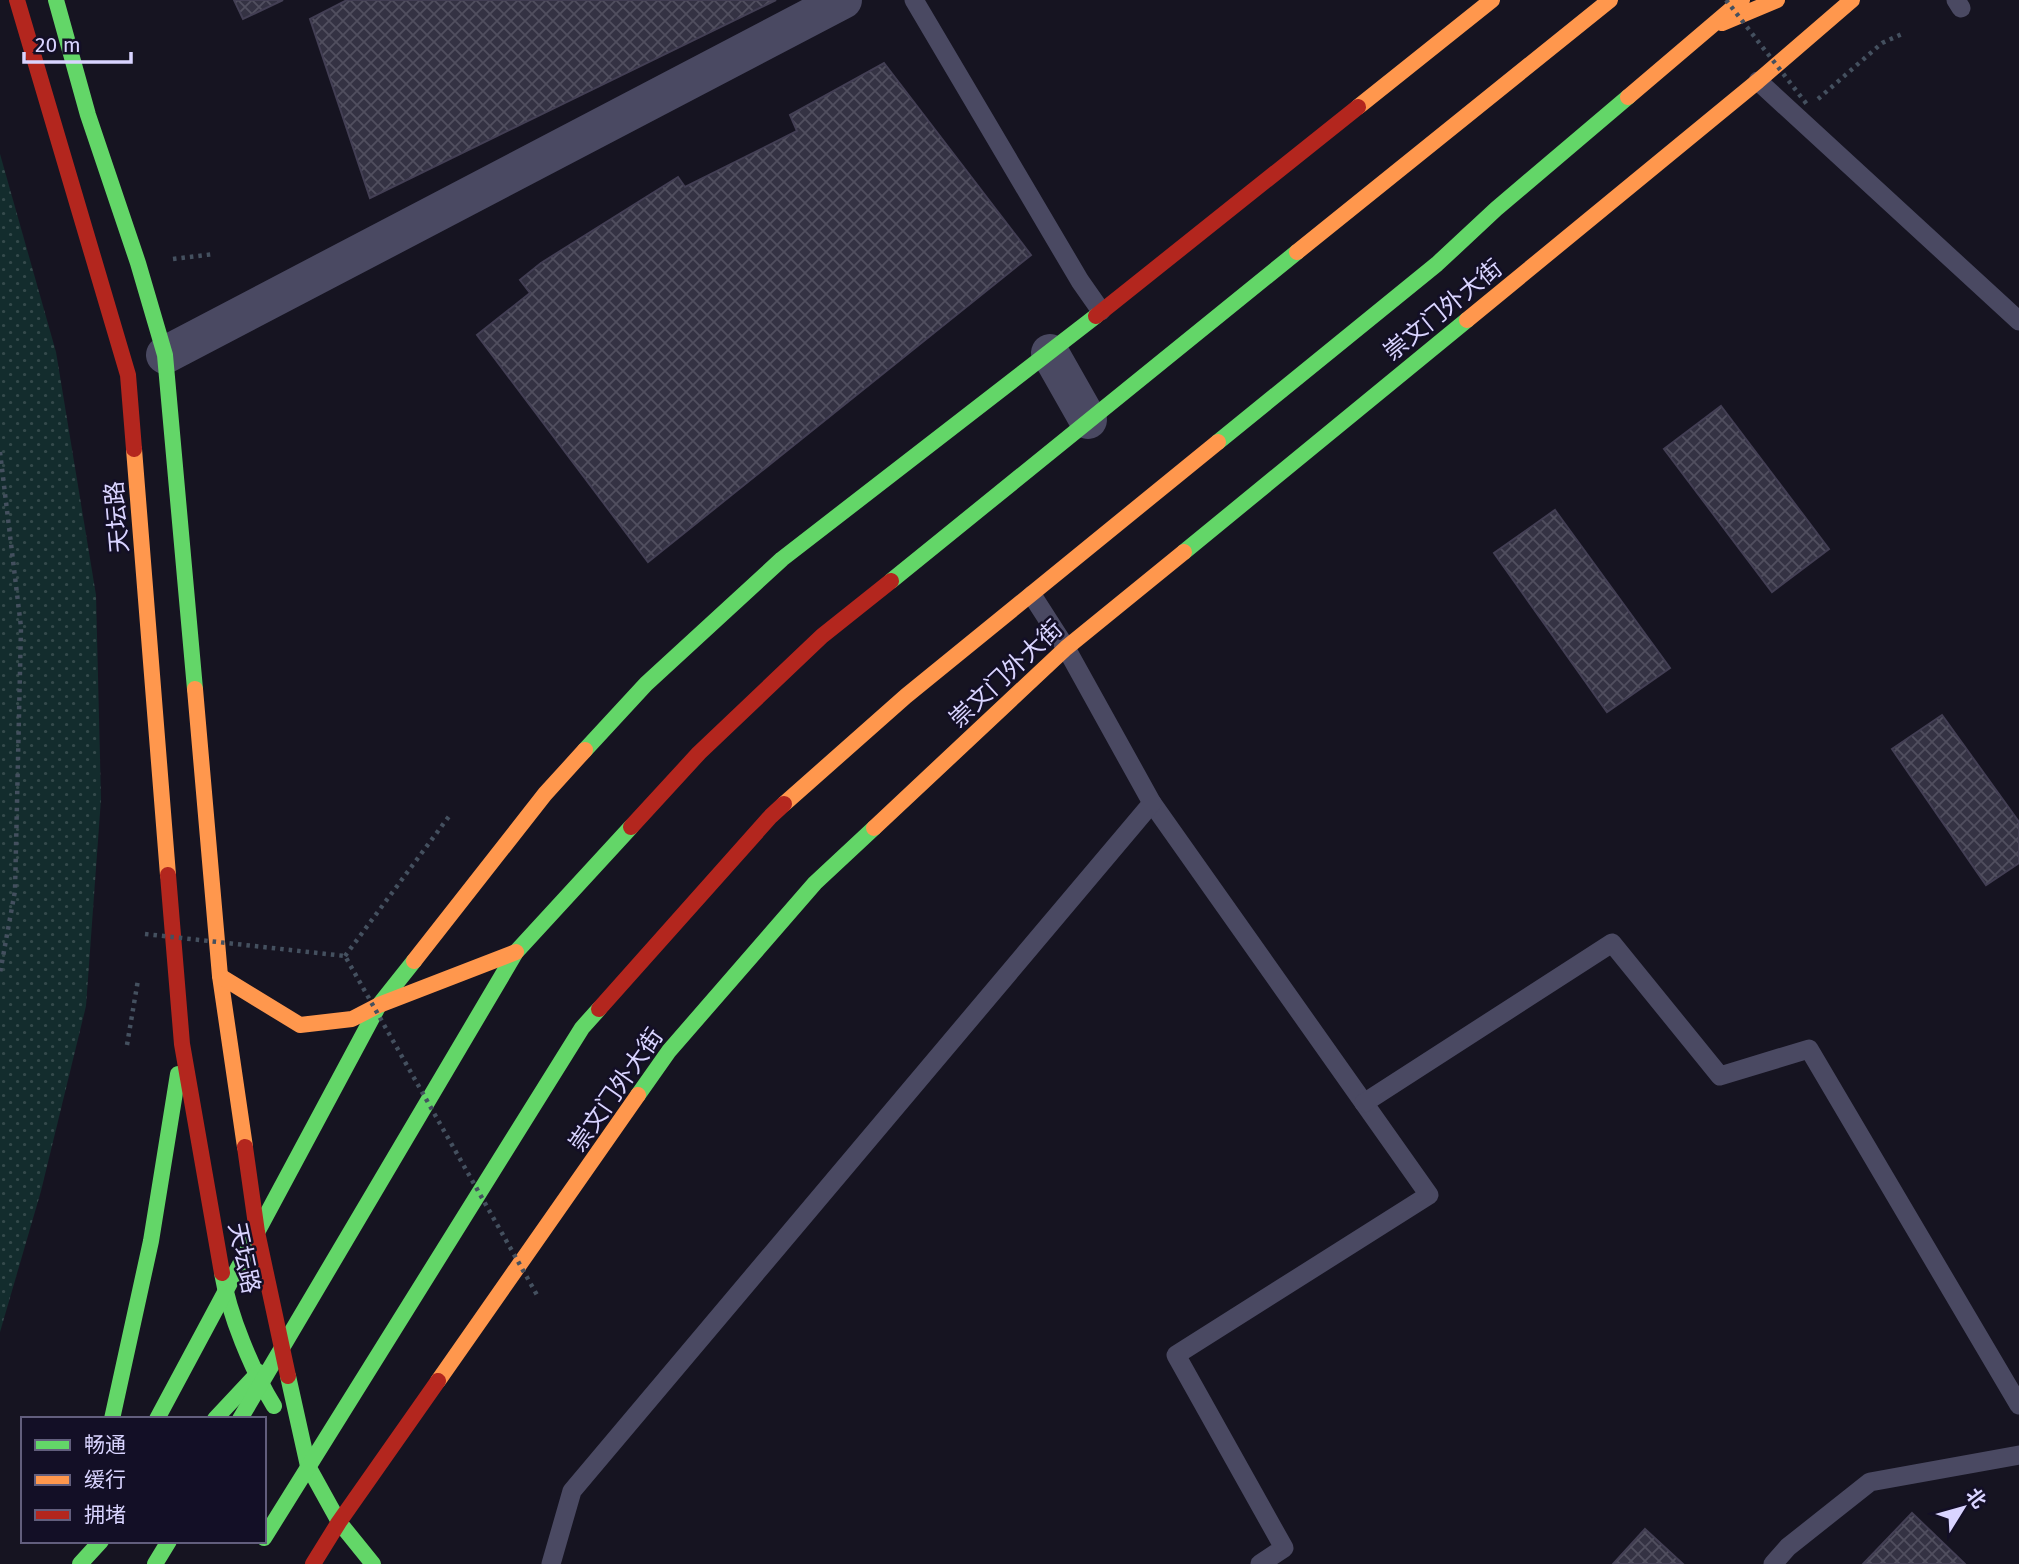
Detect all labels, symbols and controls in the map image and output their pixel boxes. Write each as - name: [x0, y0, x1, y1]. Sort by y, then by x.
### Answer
- scale bar: [24, 21, 131, 65]
- text: 20 m: [35, 32, 81, 58]
- street label: 崇文门外大街: [1378, 254, 1508, 366]
- street label: 天坛路: [100, 480, 134, 554]
- street label: 崇文门外大街: [944, 615, 1068, 733]
- street label: 崇文门外大街: [563, 1023, 669, 1157]
- street label: 天坛路: [223, 1220, 265, 1296]
- legend: [21, 1417, 266, 1543]
- text: 畅通: [84, 1432, 126, 1458]
- text: 缓行: [84, 1467, 126, 1493]
- north arrow: [1928, 1473, 1998, 1543]
- text: 北: [1961, 1484, 1991, 1513]
- text: 拥堵: [84, 1502, 126, 1528]

